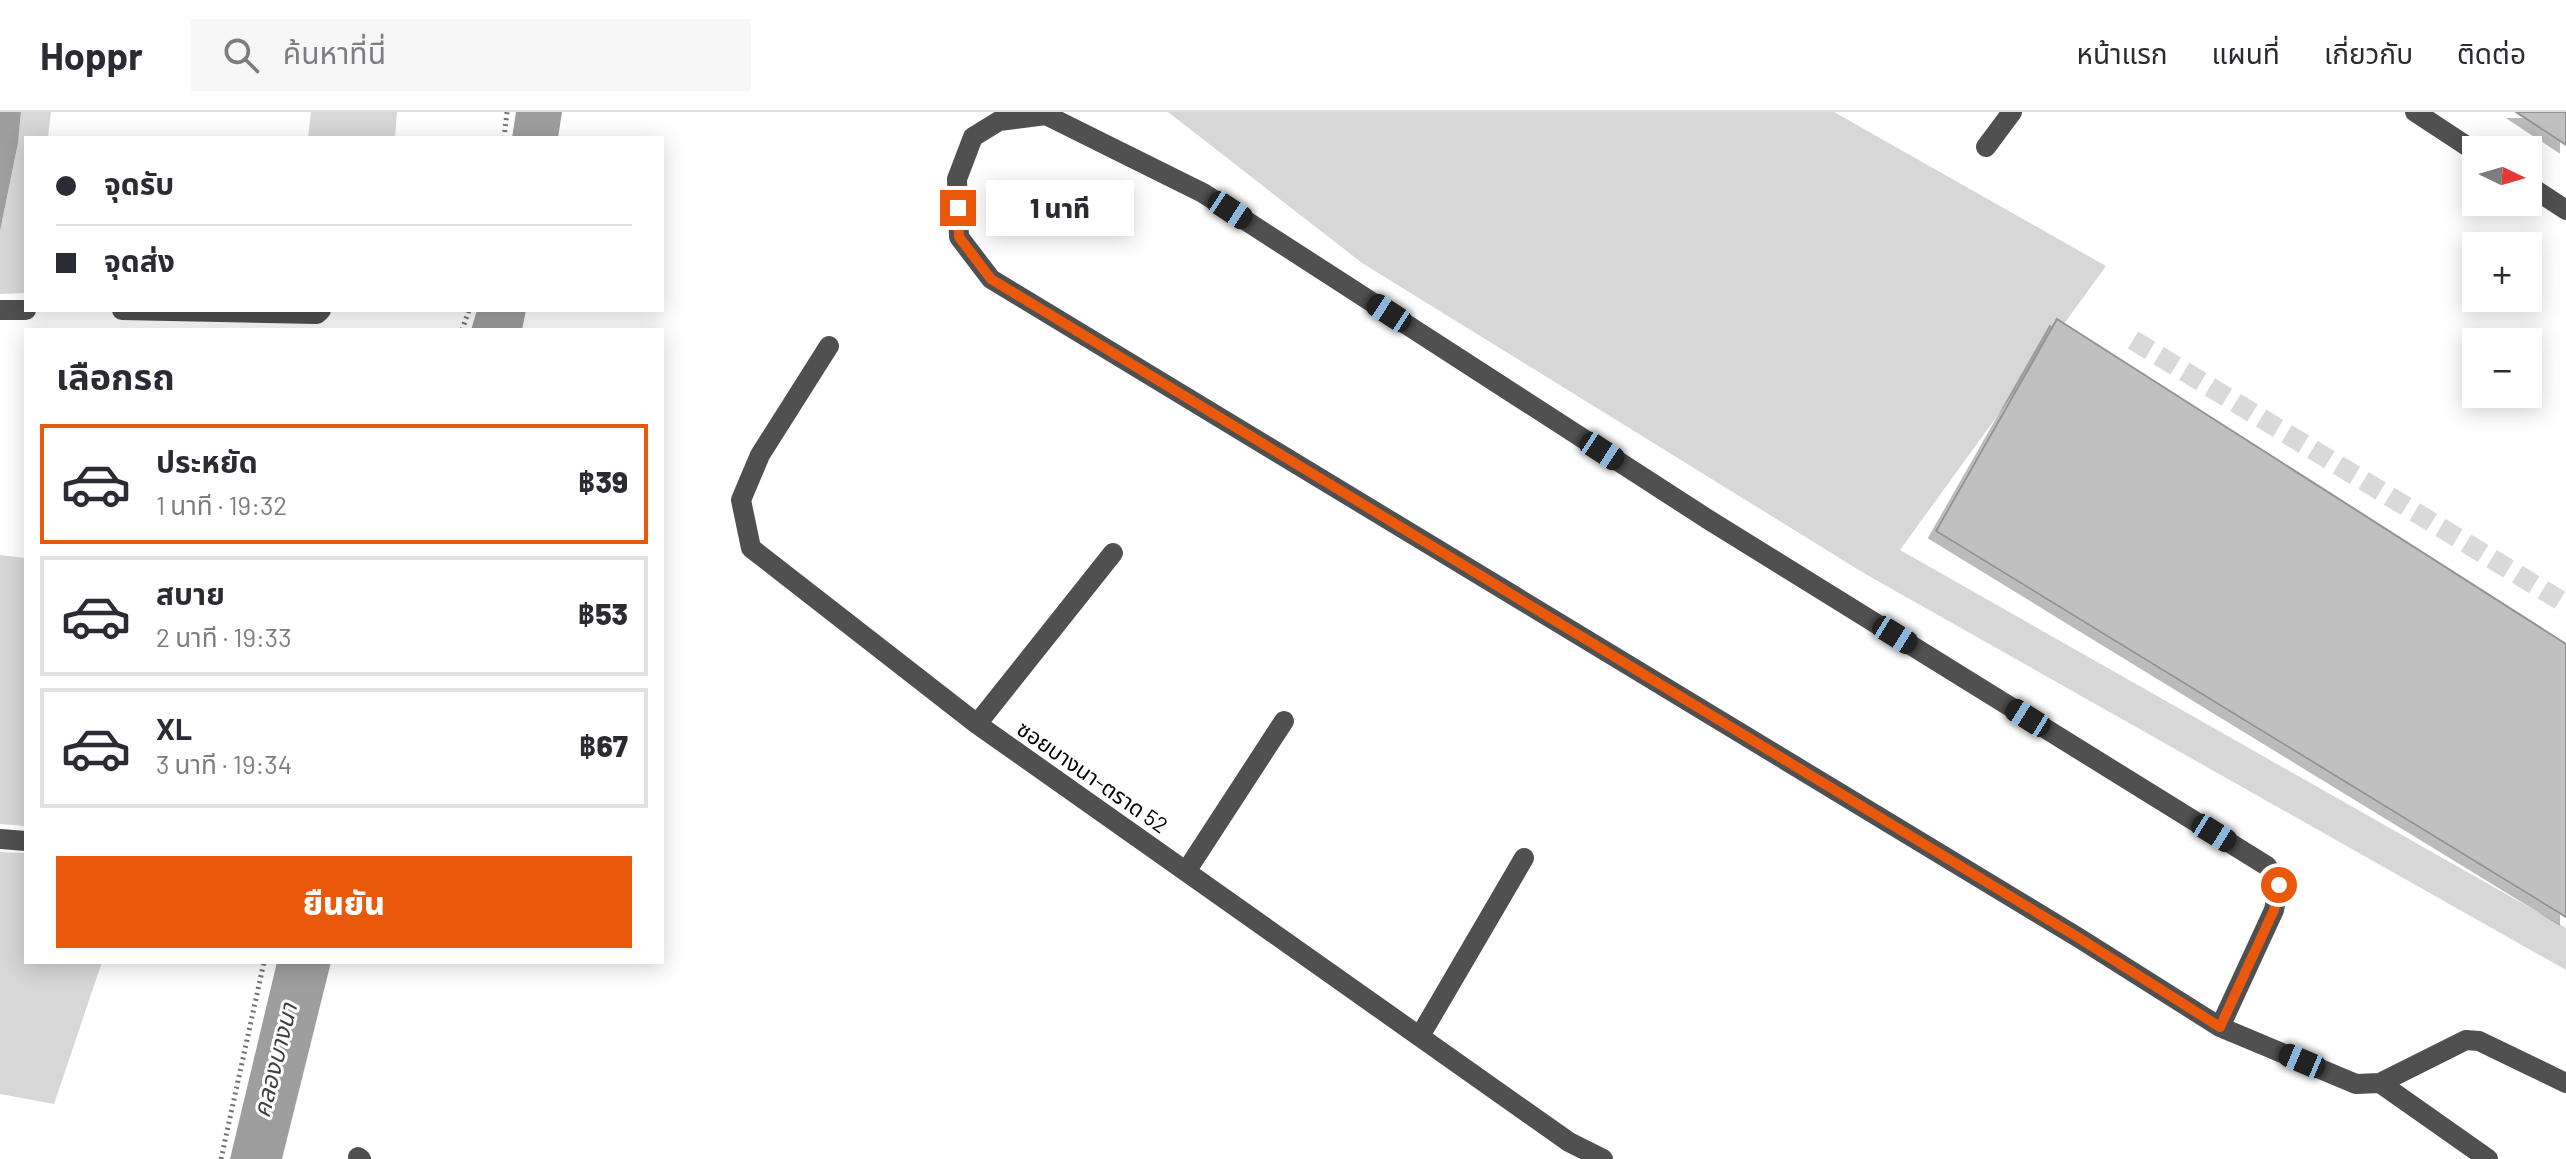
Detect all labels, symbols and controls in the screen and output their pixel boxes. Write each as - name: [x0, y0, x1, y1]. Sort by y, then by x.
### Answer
- search box: [191, 19, 751, 91]
- text: Hoppr: [40, 32, 143, 78]
- icon: search: [219, 33, 263, 77]
- text: ค้นหาที่นี่: [283, 34, 386, 70]
- text: หน้าแรก: [2077, 36, 2168, 70]
- text: แผนที่: [2212, 36, 2280, 70]
- text: เกี่ยวกับ: [2324, 36, 2413, 70]
- text: ติดต่อ: [2457, 36, 2526, 70]
- north arrow: [2462, 136, 2542, 216]
- map controls: [2462, 136, 2542, 408]
- text: จุดรับ: [104, 165, 174, 201]
- callout: 1 นาที: [986, 180, 1134, 236]
- car: [1203, 187, 1257, 233]
- route end: [940, 190, 976, 226]
- text: 1 นาที: [1030, 192, 1090, 223]
- button: +: [2462, 232, 2542, 312]
- text: จุดส่ง: [104, 242, 175, 278]
- car: [1362, 290, 1416, 336]
- button: −: [2462, 328, 2542, 408]
- text: เลือกรถ: [56, 354, 175, 397]
- car: [1575, 428, 1629, 474]
- text: ประหยัด: [156, 443, 258, 479]
- icon: car: [60, 448, 132, 520]
- text: ฿39: [578, 463, 628, 499]
- text: 1 นาที · 19:32: [156, 489, 287, 520]
- text: สบาย: [156, 575, 225, 611]
- icon: car: [60, 580, 132, 652]
- text: ฿53: [578, 595, 628, 631]
- car: [1868, 612, 1922, 658]
- text: 2 นาที · 19:33: [156, 621, 292, 652]
- car: [2001, 695, 2055, 741]
- text: XL: [156, 710, 192, 746]
- icon: car: [60, 712, 132, 784]
- street label: ซอยบางนา-ตราด 52: [1013, 714, 1173, 838]
- text: ฿67: [579, 727, 628, 763]
- text: 3 นาที · 19:34: [156, 748, 292, 779]
- car: [2187, 810, 2241, 856]
- button: ยืนยัน: [56, 856, 632, 948]
- route start: [2261, 867, 2297, 903]
- water label: คลองบางนา: [246, 999, 302, 1120]
- car: [2275, 1041, 2329, 1081]

